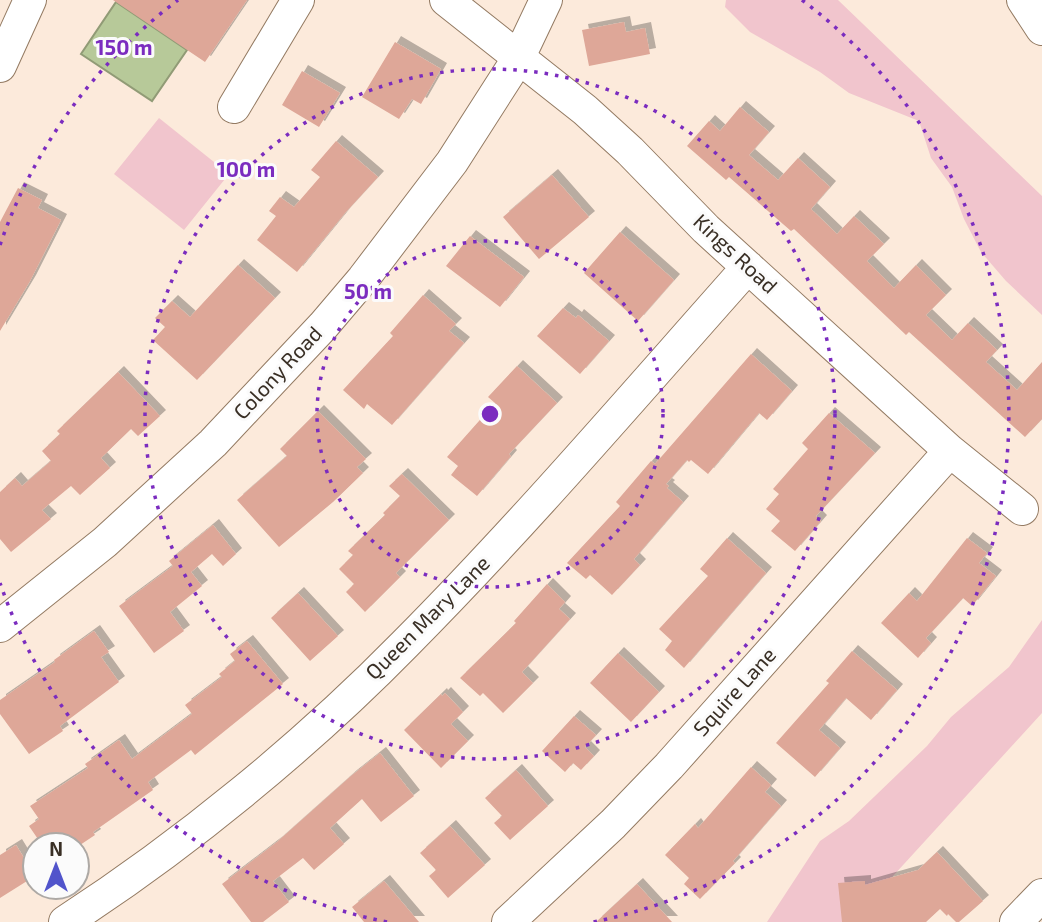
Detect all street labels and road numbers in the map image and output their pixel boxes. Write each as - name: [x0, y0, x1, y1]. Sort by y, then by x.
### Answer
- street label: Kings Road: [689, 208, 783, 298]
- street label: Colony Road: [228, 320, 326, 424]
- street label: Queen Mary Lane: [360, 550, 495, 685]
- street label: Squire Lane: [688, 641, 780, 741]

